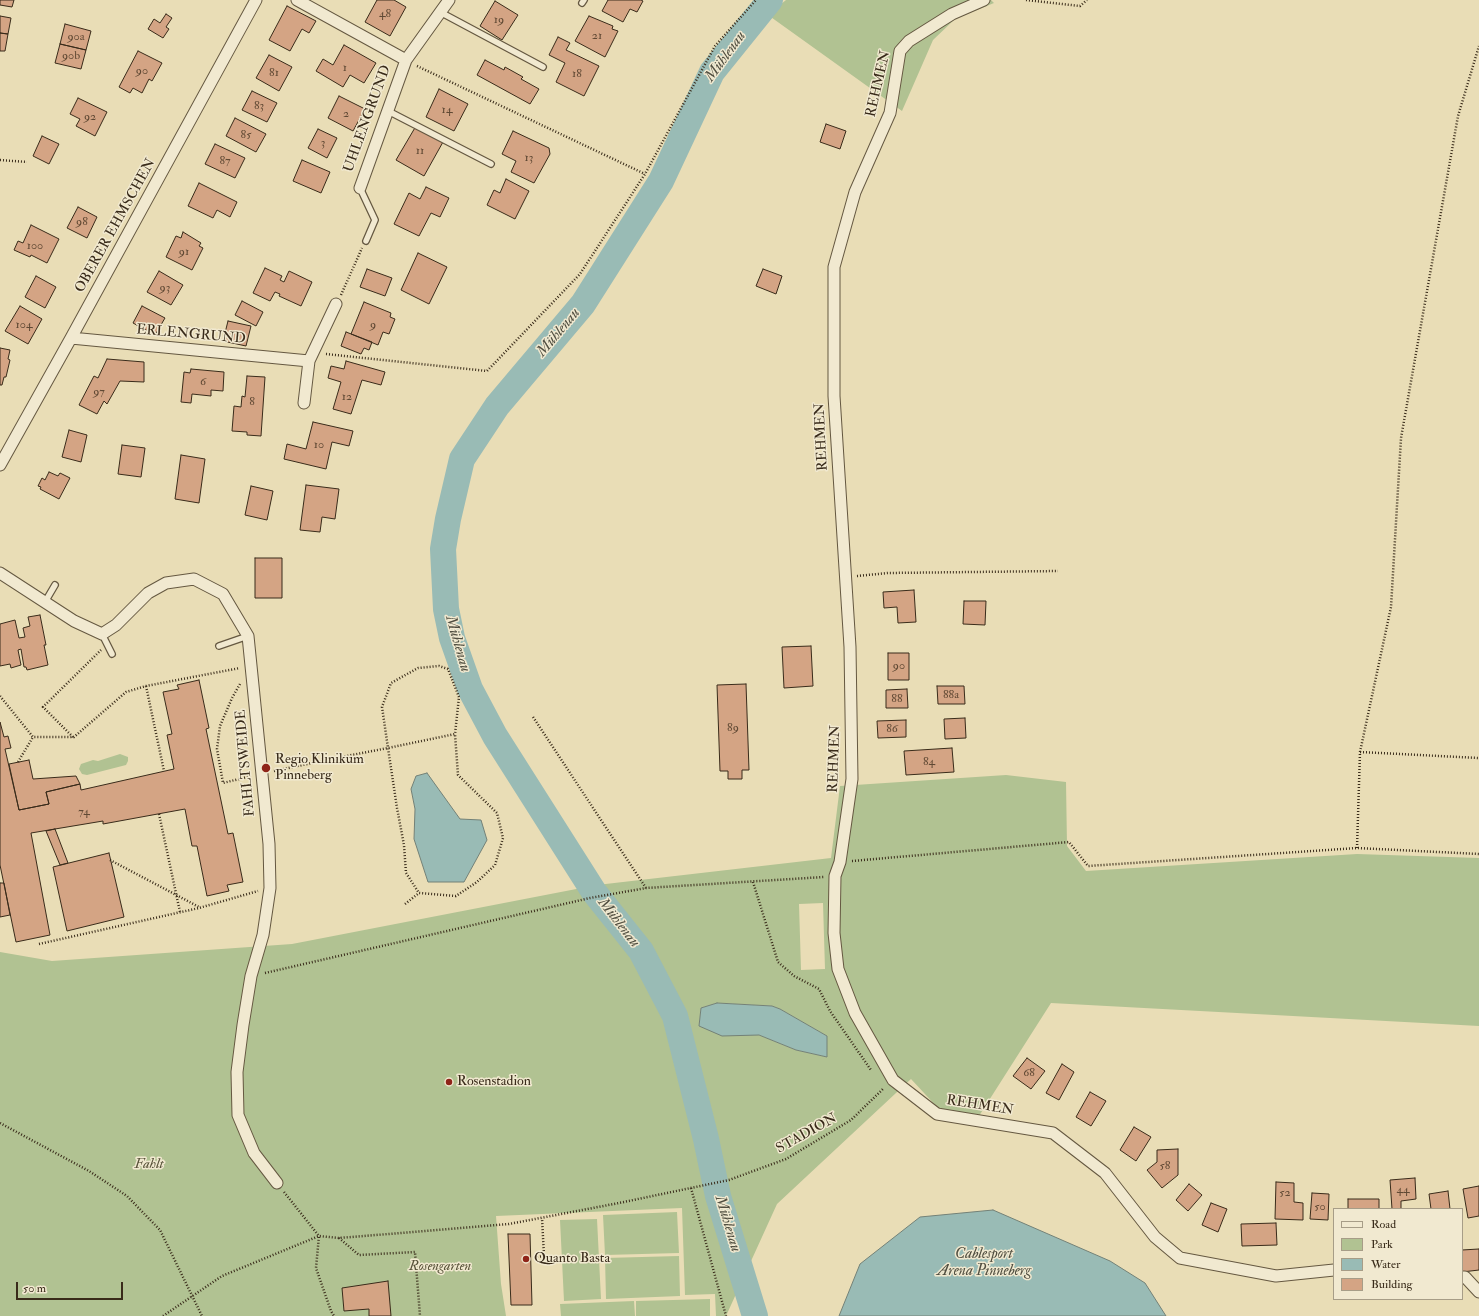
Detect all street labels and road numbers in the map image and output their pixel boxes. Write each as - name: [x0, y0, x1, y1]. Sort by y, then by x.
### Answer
- street label: REHMEN: [863, 49, 895, 119]
- street label: UHLENGRUND: [341, 63, 395, 175]
- street label: OBERER EHMSCHEN: [72, 156, 160, 296]
- street label: ERLENGRUND: [136, 322, 246, 348]
- street label: REHMEN: [812, 403, 832, 471]
- street label: FAHLTSWEIDE: [233, 709, 259, 817]
- street label: REHMEN: [825, 725, 845, 793]
- street label: REHMEN: [945, 1092, 1015, 1120]
- street label: STADION: [774, 1110, 840, 1158]

